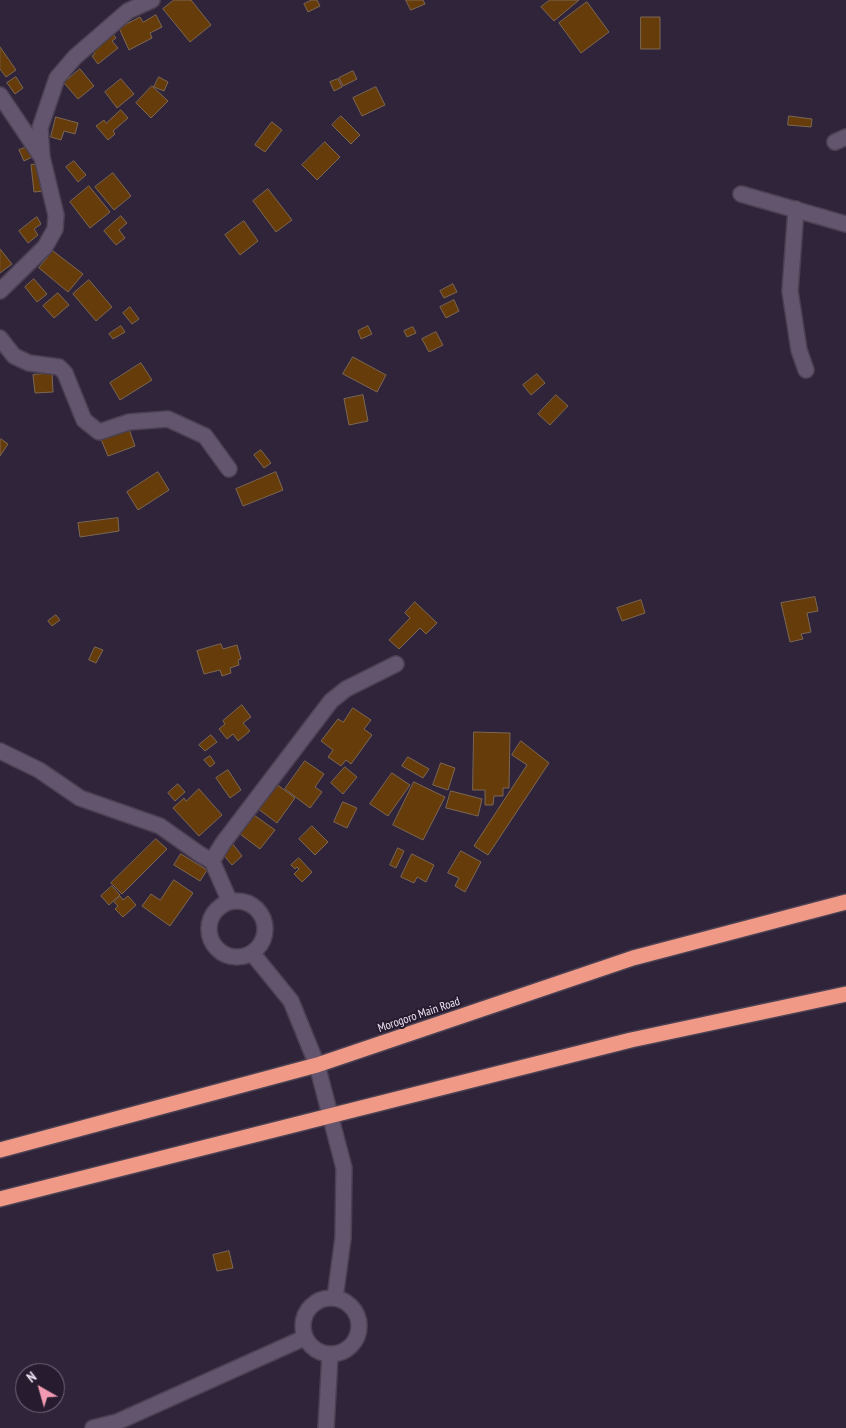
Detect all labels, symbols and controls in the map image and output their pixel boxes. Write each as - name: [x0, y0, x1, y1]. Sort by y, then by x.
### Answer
- street label: Morogoro Main Road: [376, 994, 462, 1036]
- north arrow: [15, 1363, 65, 1413]
- text: N: [23, 1368, 40, 1386]

